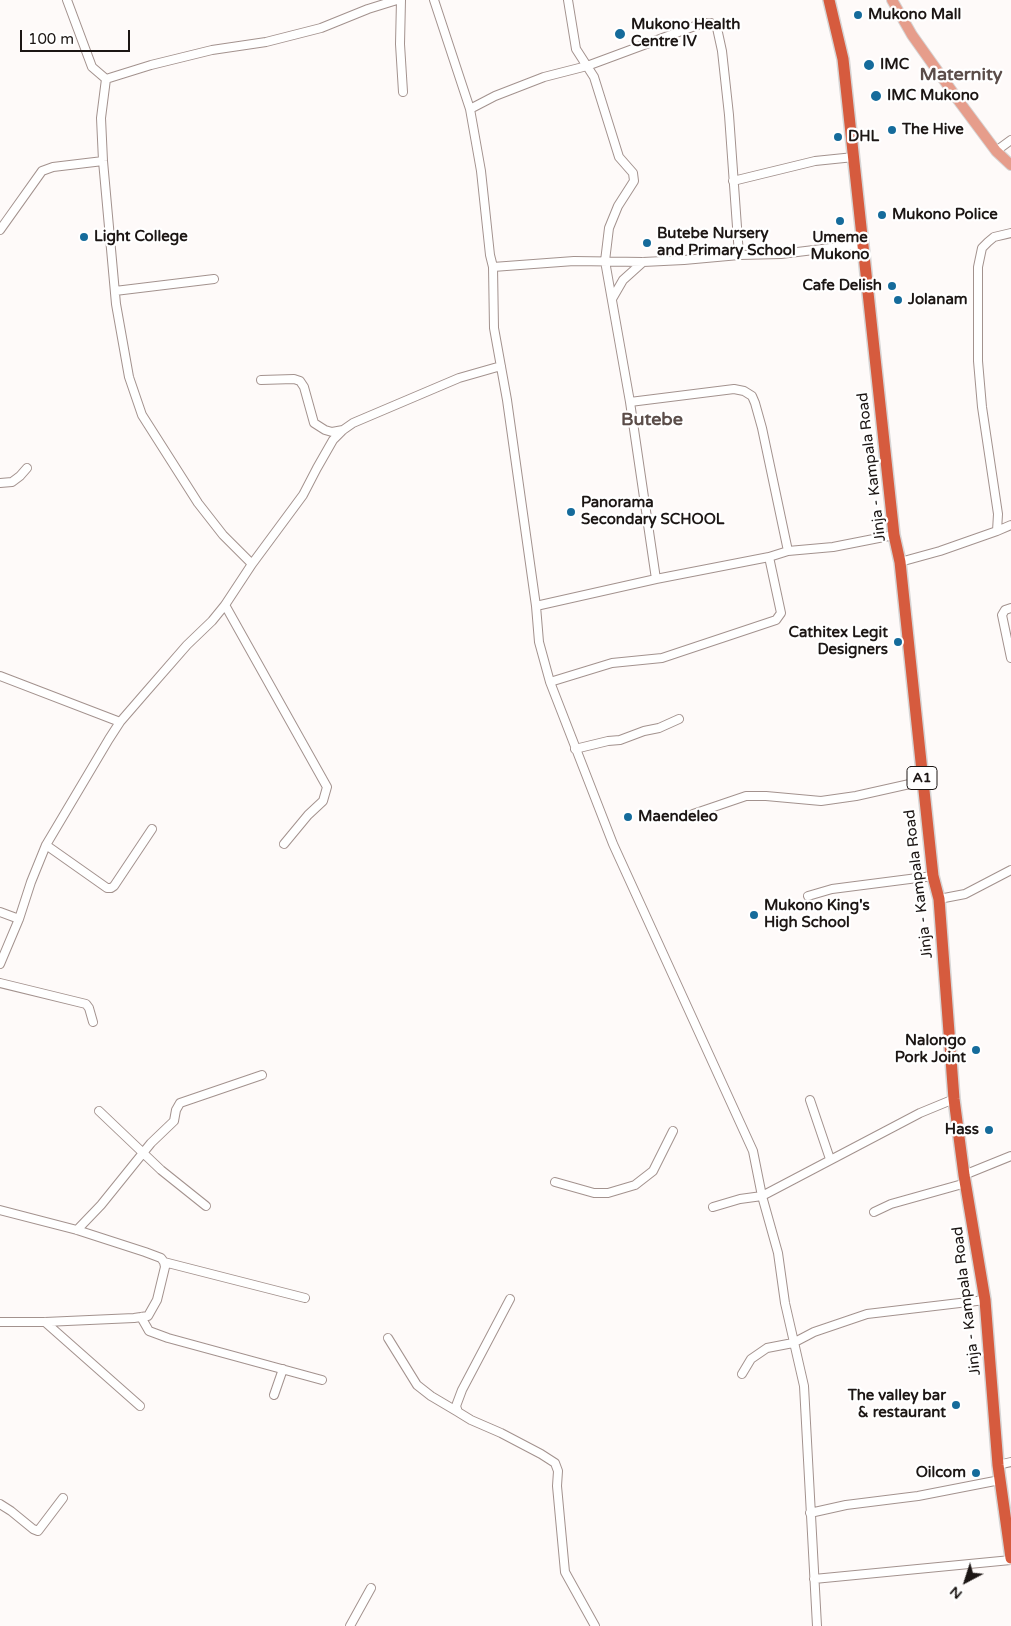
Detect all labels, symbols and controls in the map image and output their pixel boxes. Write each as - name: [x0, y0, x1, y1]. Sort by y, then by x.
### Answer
- place label: Mukono Mall: [868, 6, 961, 24]
- marker: Mukono Mall: [852, 9, 864, 21]
- place label: Mukono Health Centre IV: [631, 16, 740, 51]
- scale bar: [22, 20, 132, 52]
- marker: Mukono Health Centre IV: [613, 27, 627, 41]
- text: 100 m: [28, 30, 74, 48]
- place label: IMC: [880, 56, 909, 74]
- marker: IMC: [862, 58, 876, 72]
- district label: Maternity: [919, 64, 1003, 86]
- place label: IMC Mukono: [887, 87, 979, 105]
- marker: IMC Mukono: [869, 89, 883, 103]
- place label: The Hive: [902, 121, 964, 139]
- marker: The Hive: [886, 124, 898, 136]
- place label: DHL: [848, 128, 879, 146]
- marker: DHL: [832, 131, 844, 143]
- place label: Mukono Police: [892, 206, 998, 224]
- marker: Mukono Police: [876, 209, 888, 221]
- marker: Umeme Mukono: [834, 215, 846, 227]
- place label: Butebe Nursery and Primary School: [657, 225, 796, 260]
- place label: Light College: [94, 228, 188, 246]
- place label: Umeme Mukono: [811, 229, 869, 264]
- marker: Light College: [78, 231, 90, 243]
- marker: Butebe Nursery and Primary School: [641, 237, 653, 249]
- place label: Cafe Delish: [802, 277, 882, 295]
- marker: Cafe Delish: [886, 280, 898, 292]
- place label: Jolanam: [908, 291, 968, 309]
- marker: Jolanam: [892, 294, 904, 306]
- street label: Jinja - Kampala Road: [854, 391, 890, 543]
- district label: Butebe: [621, 409, 683, 431]
- place label: Panorama Secondary SCHOOL: [581, 494, 725, 529]
- marker: Panorama Secondary SCHOOL: [565, 506, 577, 518]
- place label: Cathitex Legit Designers: [789, 624, 888, 659]
- marker: Cathitex Legit Designers: [892, 636, 904, 648]
- road number: A1: [907, 766, 937, 790]
- place label: Maendeleo: [638, 808, 718, 826]
- street label: Jinja - Kampala Road: [901, 808, 937, 960]
- marker: Maendeleo: [622, 811, 634, 823]
- place label: Mukono King's High School: [764, 897, 870, 932]
- marker: Mukono King's High School: [748, 909, 760, 921]
- place label: Nalongo Pork Joint: [895, 1032, 966, 1067]
- marker: Nalongo Pork Joint: [970, 1044, 982, 1056]
- place label: Hass: [945, 1121, 979, 1139]
- marker: Hass: [983, 1124, 995, 1136]
- street label: Jinja - Kampala Road: [949, 1225, 985, 1377]
- place label: The valley bar & restaurant: [848, 1387, 946, 1422]
- marker: The valley bar & restaurant: [950, 1399, 962, 1411]
- place label: Oilcom: [916, 1464, 966, 1482]
- marker: Oilcom: [970, 1467, 982, 1479]
- north arrow: [941, 1556, 991, 1606]
- text: N: [946, 1583, 966, 1603]

